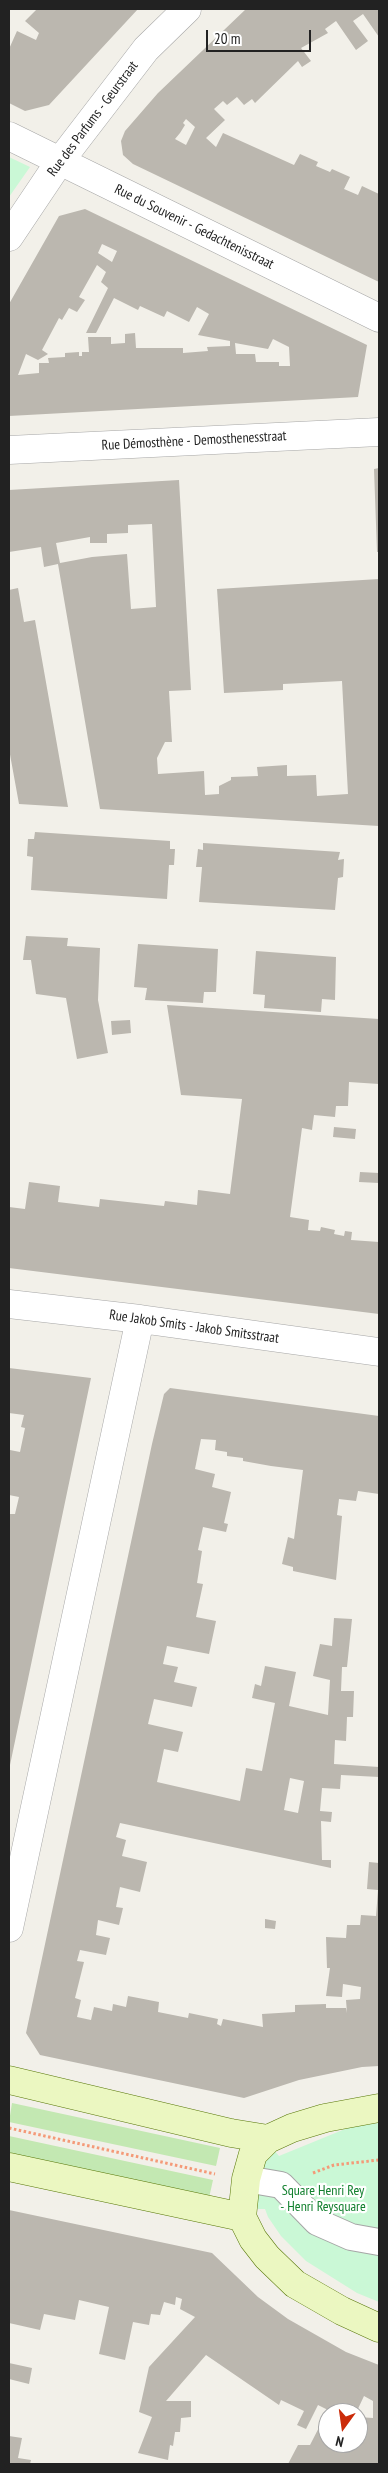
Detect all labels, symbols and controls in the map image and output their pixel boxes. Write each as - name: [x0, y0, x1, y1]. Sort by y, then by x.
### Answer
- scale bar: [208, 20, 313, 52]
- text: 20 m: [214, 29, 240, 48]
- street label: Rue des Parfums - Geurstraat: [44, 58, 142, 180]
- street label: Rue du Souvenir - Gedachtenisstraat: [111, 181, 277, 273]
- street label: Rue Démosthène - Demosthenesstraat: [101, 428, 287, 454]
- street label: Rue Jakob Smits - Jakob Smitsstraat: [108, 1307, 280, 1347]
- park label: Square Henri Rey - Henri Reysquare: [280, 2183, 366, 2216]
- north arrow: [318, 2403, 368, 2453]
- text: N: [334, 2432, 345, 2451]

